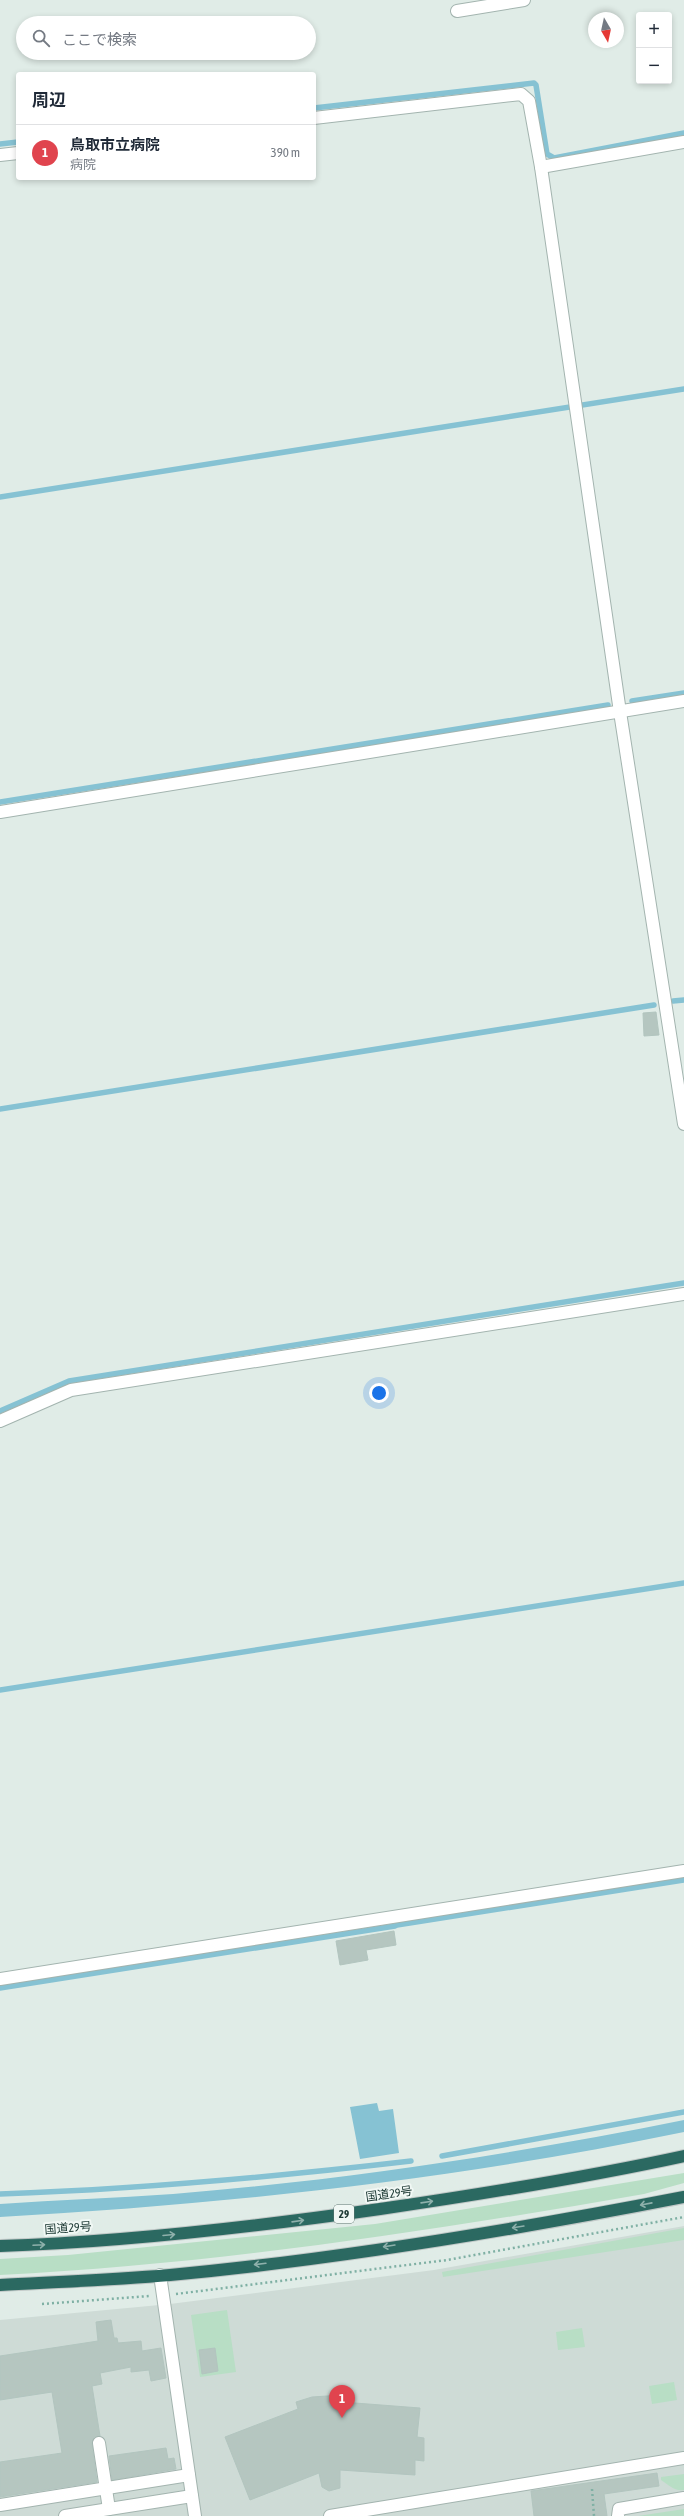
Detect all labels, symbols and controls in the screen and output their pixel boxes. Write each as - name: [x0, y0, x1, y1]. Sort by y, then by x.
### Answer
- north arrow: [588, 12, 624, 48]
- map controls: [636, 12, 672, 84]
- button: +: [636, 12, 672, 48]
- search box: [16, 16, 316, 60]
- icon: search: [30, 27, 52, 49]
- text: ここで検索: [62, 31, 137, 48]
- button: −: [636, 48, 672, 84]
- text: 周辺: [32, 90, 66, 110]
- text: 鳥取市立病院: [70, 136, 160, 153]
- text: 1: [42, 145, 48, 160]
- text: 390 m: [271, 145, 300, 160]
- text: 病院: [70, 157, 96, 172]
- your location: [369, 1383, 389, 1403]
- street label: 国道29号: [365, 2184, 413, 2204]
- one-way arrow: [420, 2198, 433, 2206]
- one-way arrow: [640, 2200, 653, 2208]
- road number: 29: [334, 2205, 354, 2223]
- one-way arrow: [291, 2217, 304, 2225]
- street label: 国道29号: [44, 2219, 92, 2237]
- one-way arrow: [512, 2223, 525, 2231]
- one-way arrow: [162, 2231, 175, 2238]
- one-way arrow: [32, 2241, 45, 2248]
- one-way arrow: [383, 2242, 396, 2250]
- one-way arrow: [254, 2260, 267, 2268]
- pin: 1: [329, 2385, 355, 2418]

